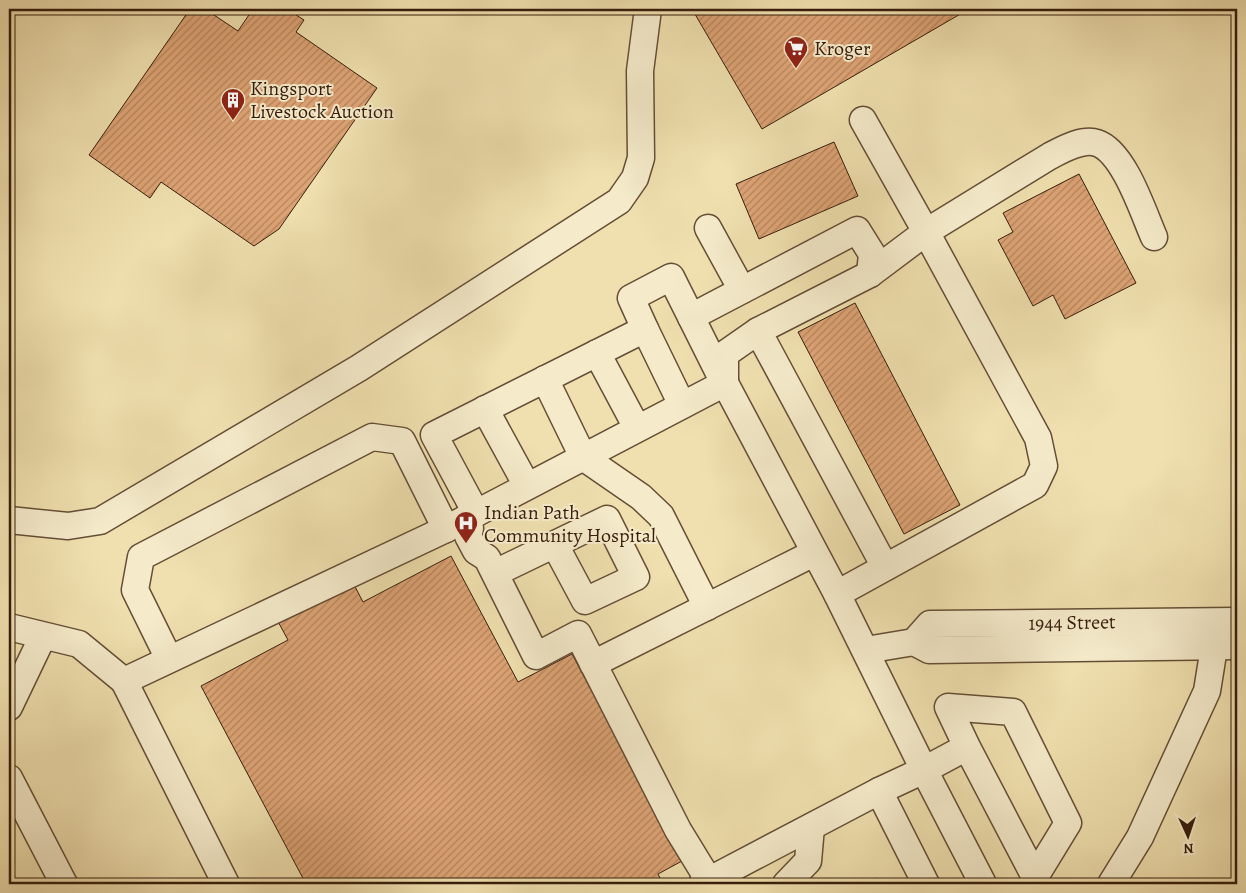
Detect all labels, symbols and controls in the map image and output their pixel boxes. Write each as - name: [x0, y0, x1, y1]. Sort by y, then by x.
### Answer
- supermarket icon: Kroger: [783, 35, 809, 69]
- place label: Kroger: [814, 35, 871, 62]
- place label: Kingsport Livestock Auction: [250, 75, 394, 125]
- building icon: Kingsport Livestock Auction: [220, 87, 246, 121]
- place label: Indian Path Community Hospital: [484, 499, 656, 549]
- hospital icon: Indian Path Community Hospital: [453, 510, 479, 544]
- street label: 1944 Street: [1028, 608, 1116, 637]
- north arrow: [1164, 810, 1214, 860]
- text: N: [1183, 839, 1194, 858]

